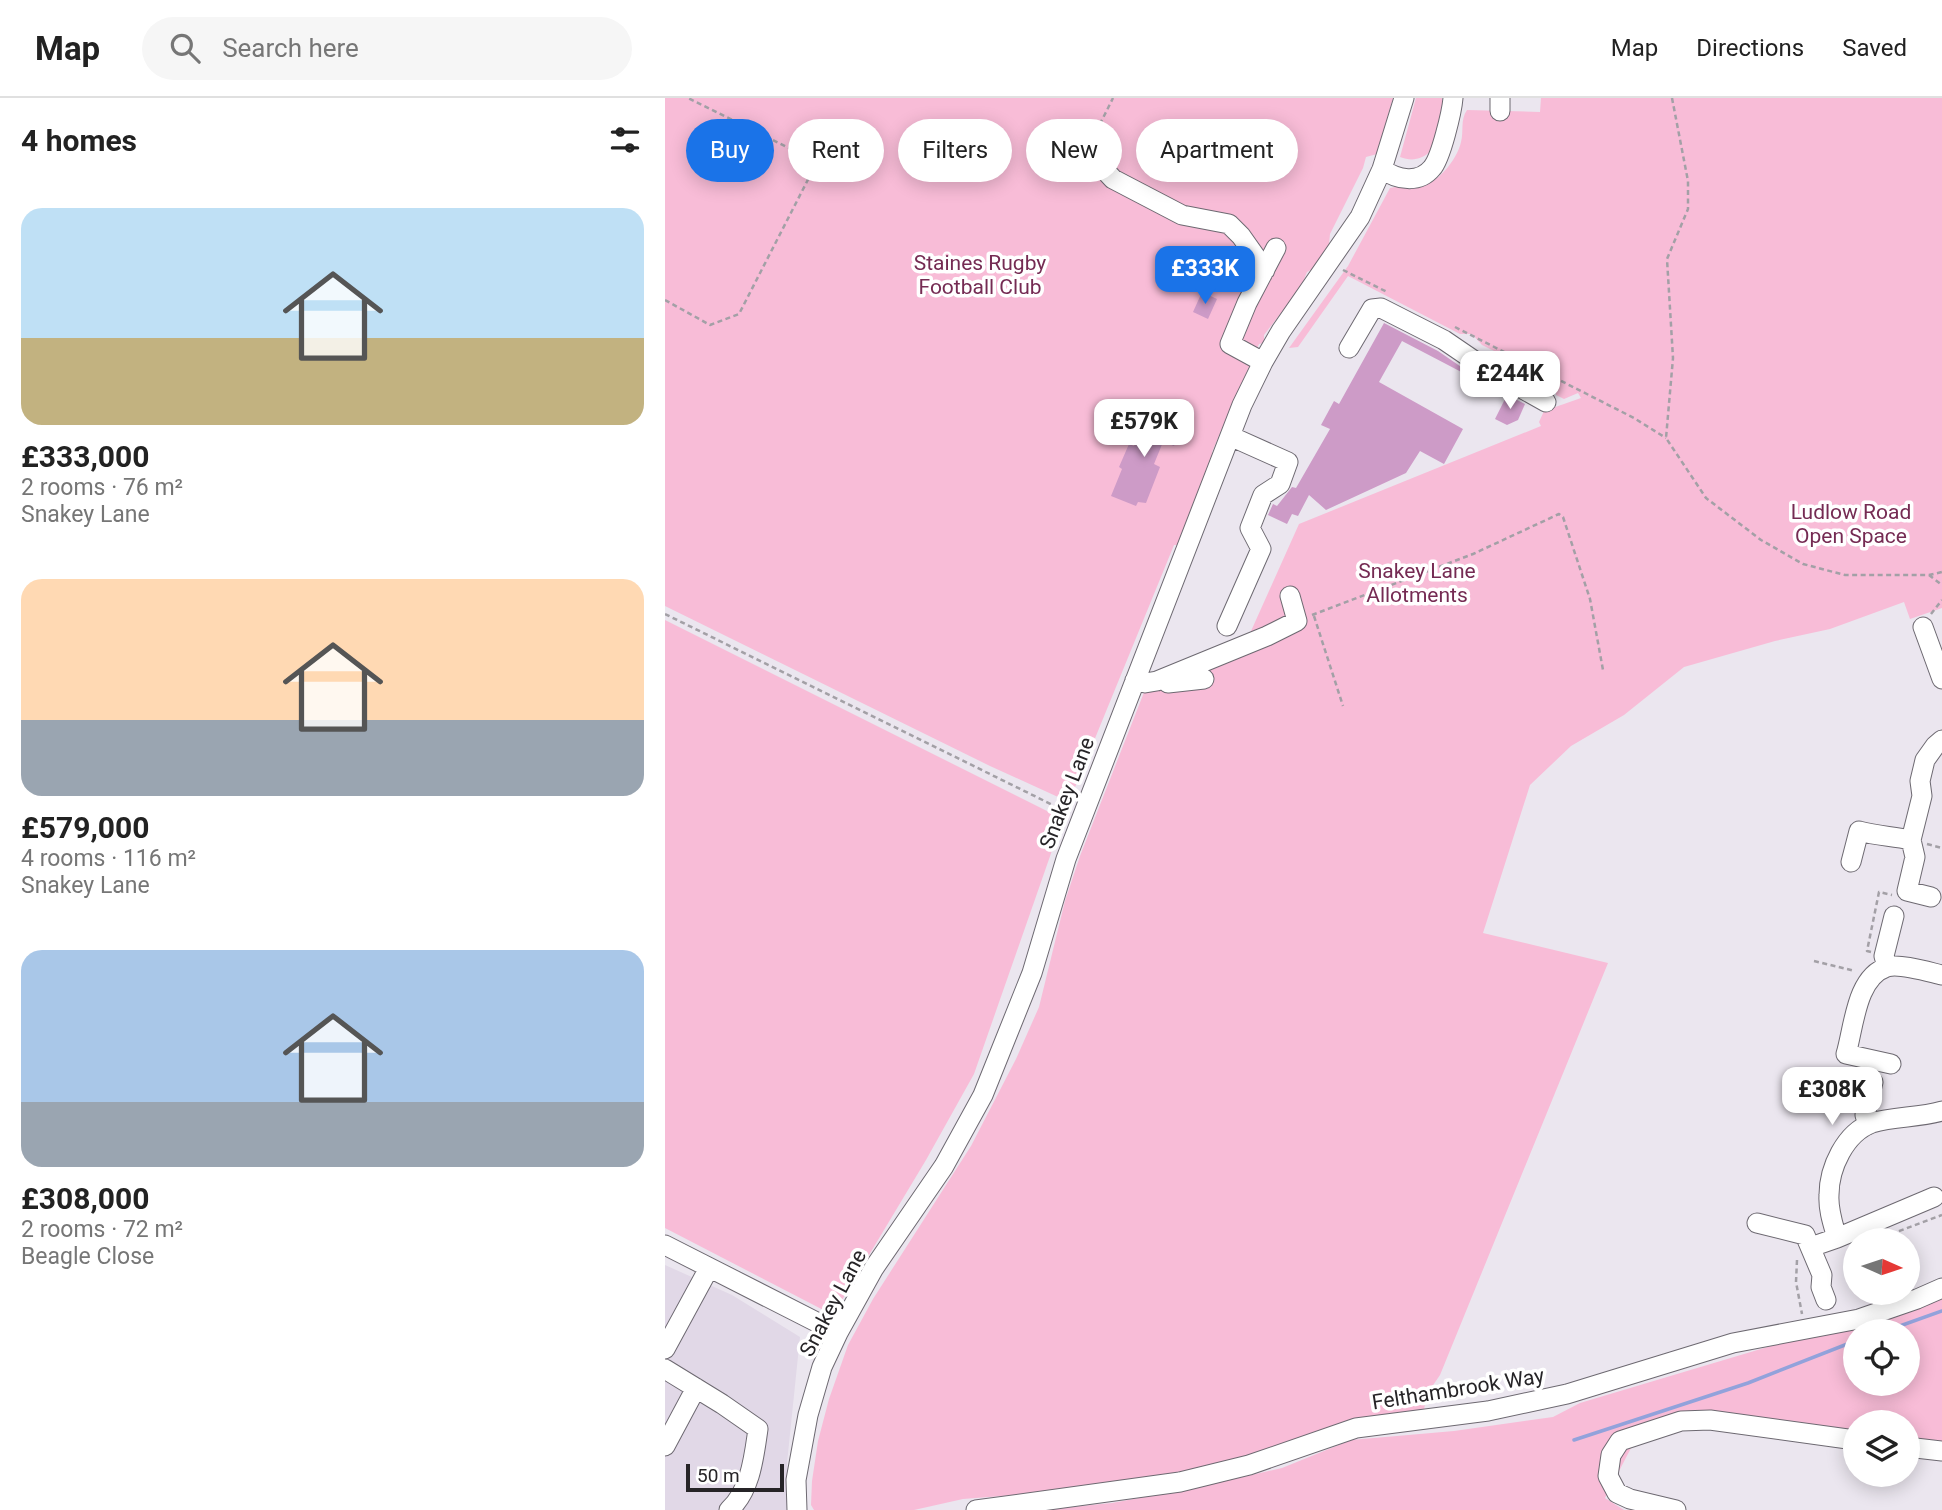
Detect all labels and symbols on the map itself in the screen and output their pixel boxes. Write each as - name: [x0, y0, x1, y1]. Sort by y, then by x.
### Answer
- pin: £333K: [1156, 246, 1254, 306]
- park label: Staines Rugby Football Club: [914, 251, 1046, 299]
- pin: £244K: [1461, 352, 1559, 411]
- pin: £579K: [1095, 400, 1193, 459]
- park label: Ludlow Road Open Space: [1791, 500, 1911, 548]
- park label: Snakey Lane Allotments: [1358, 559, 1476, 607]
- street label: Snakey Lane: [1035, 734, 1099, 852]
- pin: £308K: [1783, 1068, 1881, 1127]
- north arrow: [1843, 1228, 1920, 1306]
- street label: Snakey Lane: [795, 1245, 871, 1361]
- street label: Felthambrook Way: [1370, 1364, 1546, 1414]
- scale bar: [686, 1461, 784, 1493]

